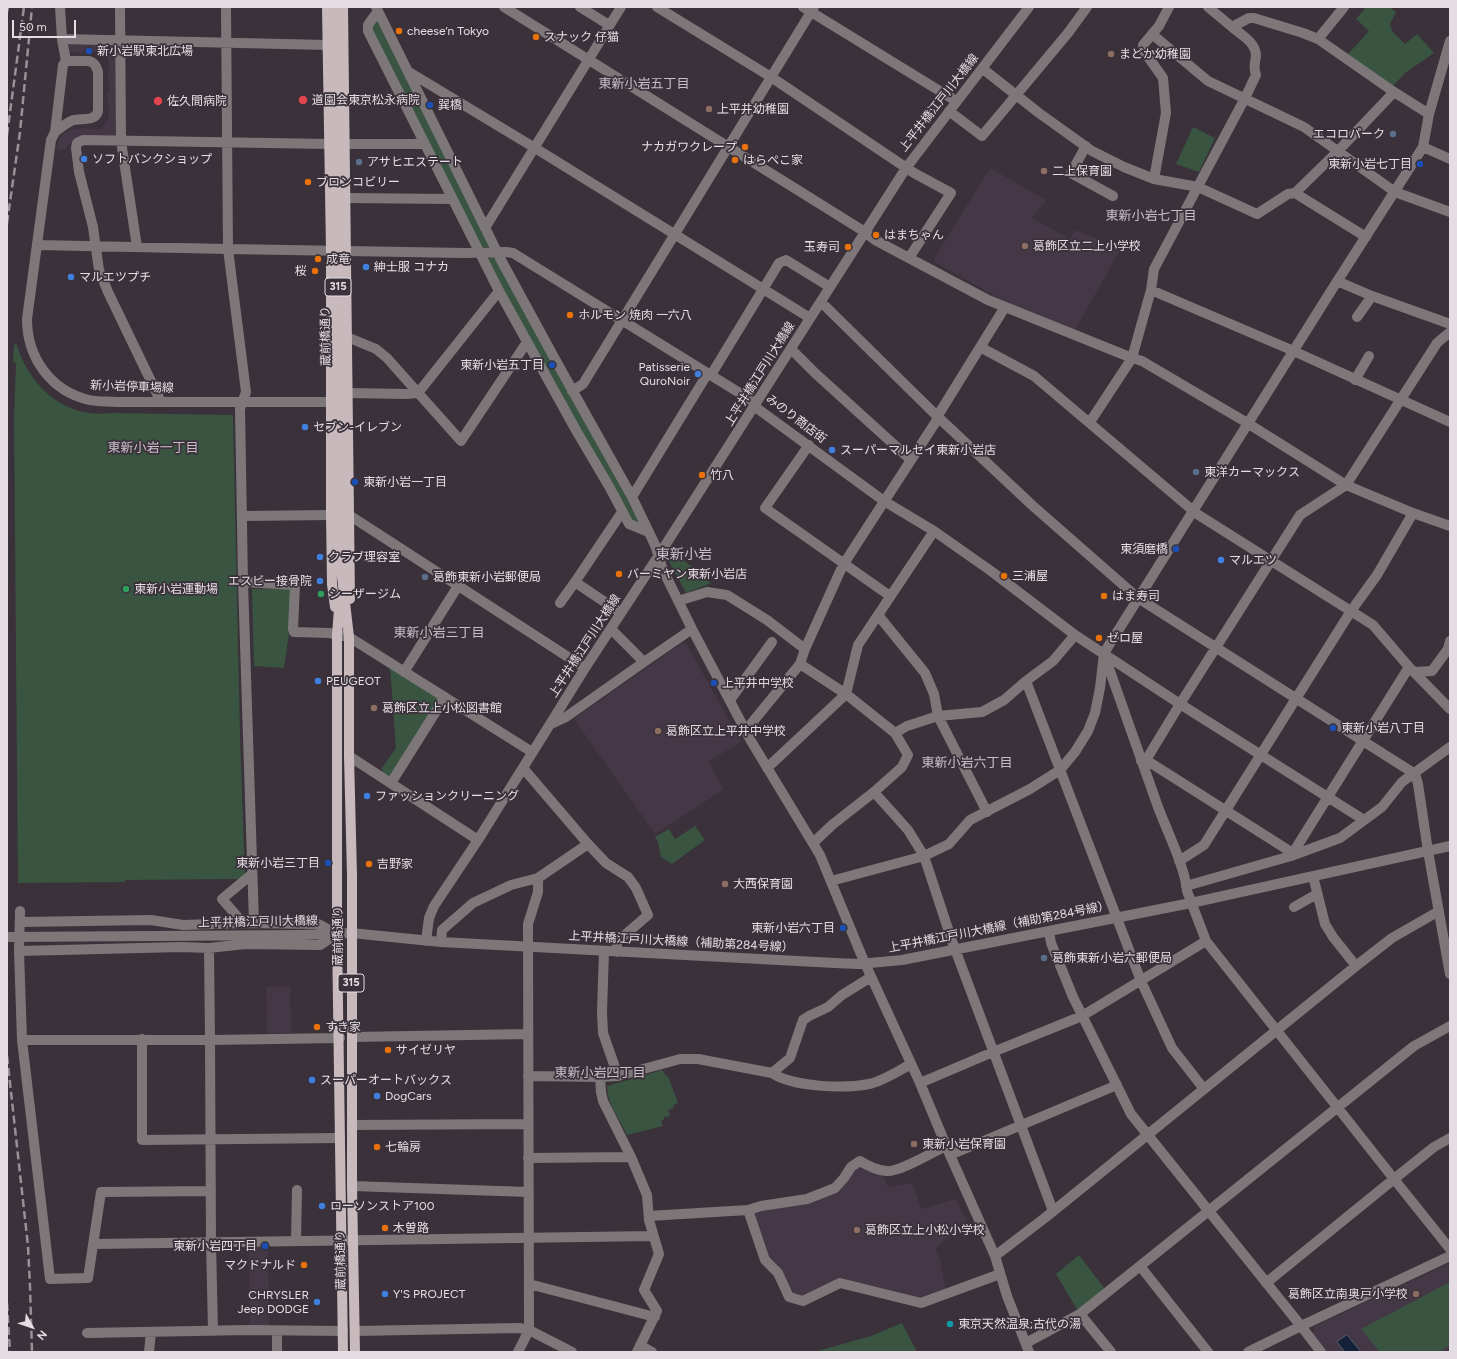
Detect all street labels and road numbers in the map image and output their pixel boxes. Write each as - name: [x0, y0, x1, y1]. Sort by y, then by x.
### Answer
- street label: 上平井橋江戸川大橋線: [896, 51, 982, 155]
- road number: 315: [325, 278, 351, 296]
- street label: 蔵前橋通り: [318, 306, 334, 366]
- street label: 上平井橋江戸川大橋線: [722, 319, 798, 429]
- street label: 新小岩停車場線: [90, 378, 174, 396]
- street label: みのり商店街: [763, 392, 829, 446]
- street label: 上平井橋江戸川大橋線: [546, 592, 624, 700]
- street label: 上平井橋江戸川大橋線（補助第284号線）: [887, 898, 1111, 956]
- street label: 蔵前橋通り: [331, 906, 345, 966]
- street label: 上平井橋江戸川大橋線: [198, 914, 318, 930]
- street label: 上平井橋江戸川大橋線（補助第284号線）: [568, 929, 794, 955]
- road number: 315: [338, 974, 364, 992]
- street label: 蔵前橋通り: [333, 1230, 349, 1290]

